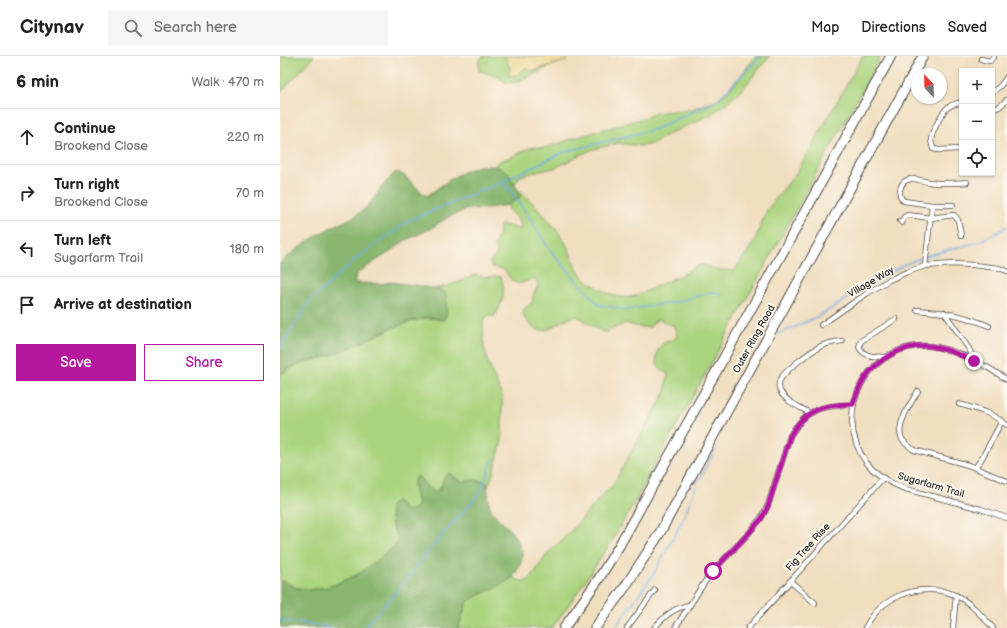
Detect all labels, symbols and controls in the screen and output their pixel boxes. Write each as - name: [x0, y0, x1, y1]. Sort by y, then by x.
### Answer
- search box: [108, 10, 388, 46]
- text: Citynav: [20, 16, 84, 39]
- icon: search: [122, 17, 144, 39]
- text: Search here: [154, 18, 237, 37]
- text: Map: [811, 19, 839, 36]
- text: Directions: [861, 19, 926, 36]
- text: Saved: [948, 19, 987, 36]
- north arrow: [911, 68, 947, 104]
- map controls: [959, 68, 995, 176]
- button: +: [959, 68, 995, 104]
- text: 6 min: [16, 72, 59, 92]
- text: Walk · 470 m: [192, 74, 264, 90]
- button: −: [959, 104, 995, 140]
- text: Continue: [54, 119, 116, 138]
- icon: ahead: [16, 126, 38, 148]
- text: 220 m: [227, 129, 264, 145]
- text: Brookend Close: [54, 138, 148, 154]
- button: locate: [959, 140, 995, 176]
- text: Turn right: [54, 175, 119, 194]
- icon: right: [16, 182, 38, 204]
- text: 70 m: [236, 185, 264, 201]
- text: Brookend Close: [54, 194, 148, 210]
- text: Turn left: [54, 231, 111, 250]
- icon: left: [16, 238, 38, 260]
- text: 180 m: [229, 241, 264, 257]
- text: Sugarfarm Trail: [54, 250, 143, 266]
- street label: Village Way: [846, 264, 897, 300]
- icon: arrive: [16, 294, 38, 316]
- text: Arrive at destination: [54, 295, 192, 314]
- street label: Outer Ring Road: [730, 303, 778, 375]
- button: Save: [16, 344, 136, 381]
- button: Share: [144, 344, 264, 381]
- route end: [965, 352, 983, 370]
- street label: Sugarfarm Trail: [896, 470, 966, 500]
- street label: Fig Tree Rise: [783, 521, 833, 573]
- route start: [704, 562, 722, 580]

